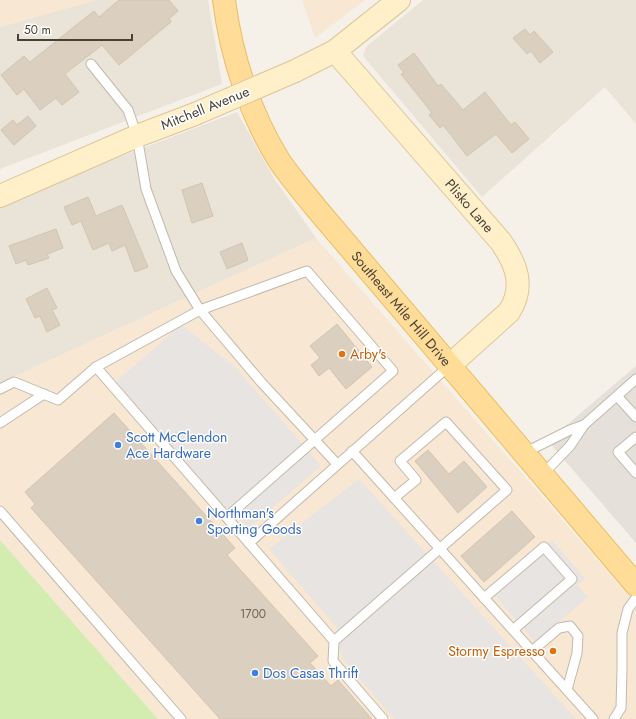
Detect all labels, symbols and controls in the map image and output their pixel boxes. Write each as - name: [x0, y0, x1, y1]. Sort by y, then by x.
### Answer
- scale bar: [18, 16, 132, 42]
- text: 50 m: [24, 21, 51, 39]
- street label: Mitchell Avenue: [158, 81, 252, 135]
- street label: Plisko Lane: [440, 174, 499, 237]
- street label: Southeast Mile Hill Drive: [347, 247, 456, 371]
- place label: Arby's: [350, 344, 387, 364]
- marker: Arby's: [337, 349, 347, 359]
- place label: Scott McClendon Ace Hardware: [126, 427, 227, 463]
- marker: Scott McClendon Ace Hardware: [113, 440, 123, 450]
- place label: Northman's Sporting Goods: [207, 503, 302, 539]
- marker: Northman's Sporting Goods: [194, 516, 204, 526]
- house number: 1700: [240, 605, 266, 623]
- place label: Stormy Espresso: [448, 641, 545, 661]
- marker: Stormy Espresso: [548, 646, 558, 656]
- place label: Dos Casas Thrift: [263, 663, 359, 683]
- marker: Dos Casas Thrift: [250, 668, 260, 678]

